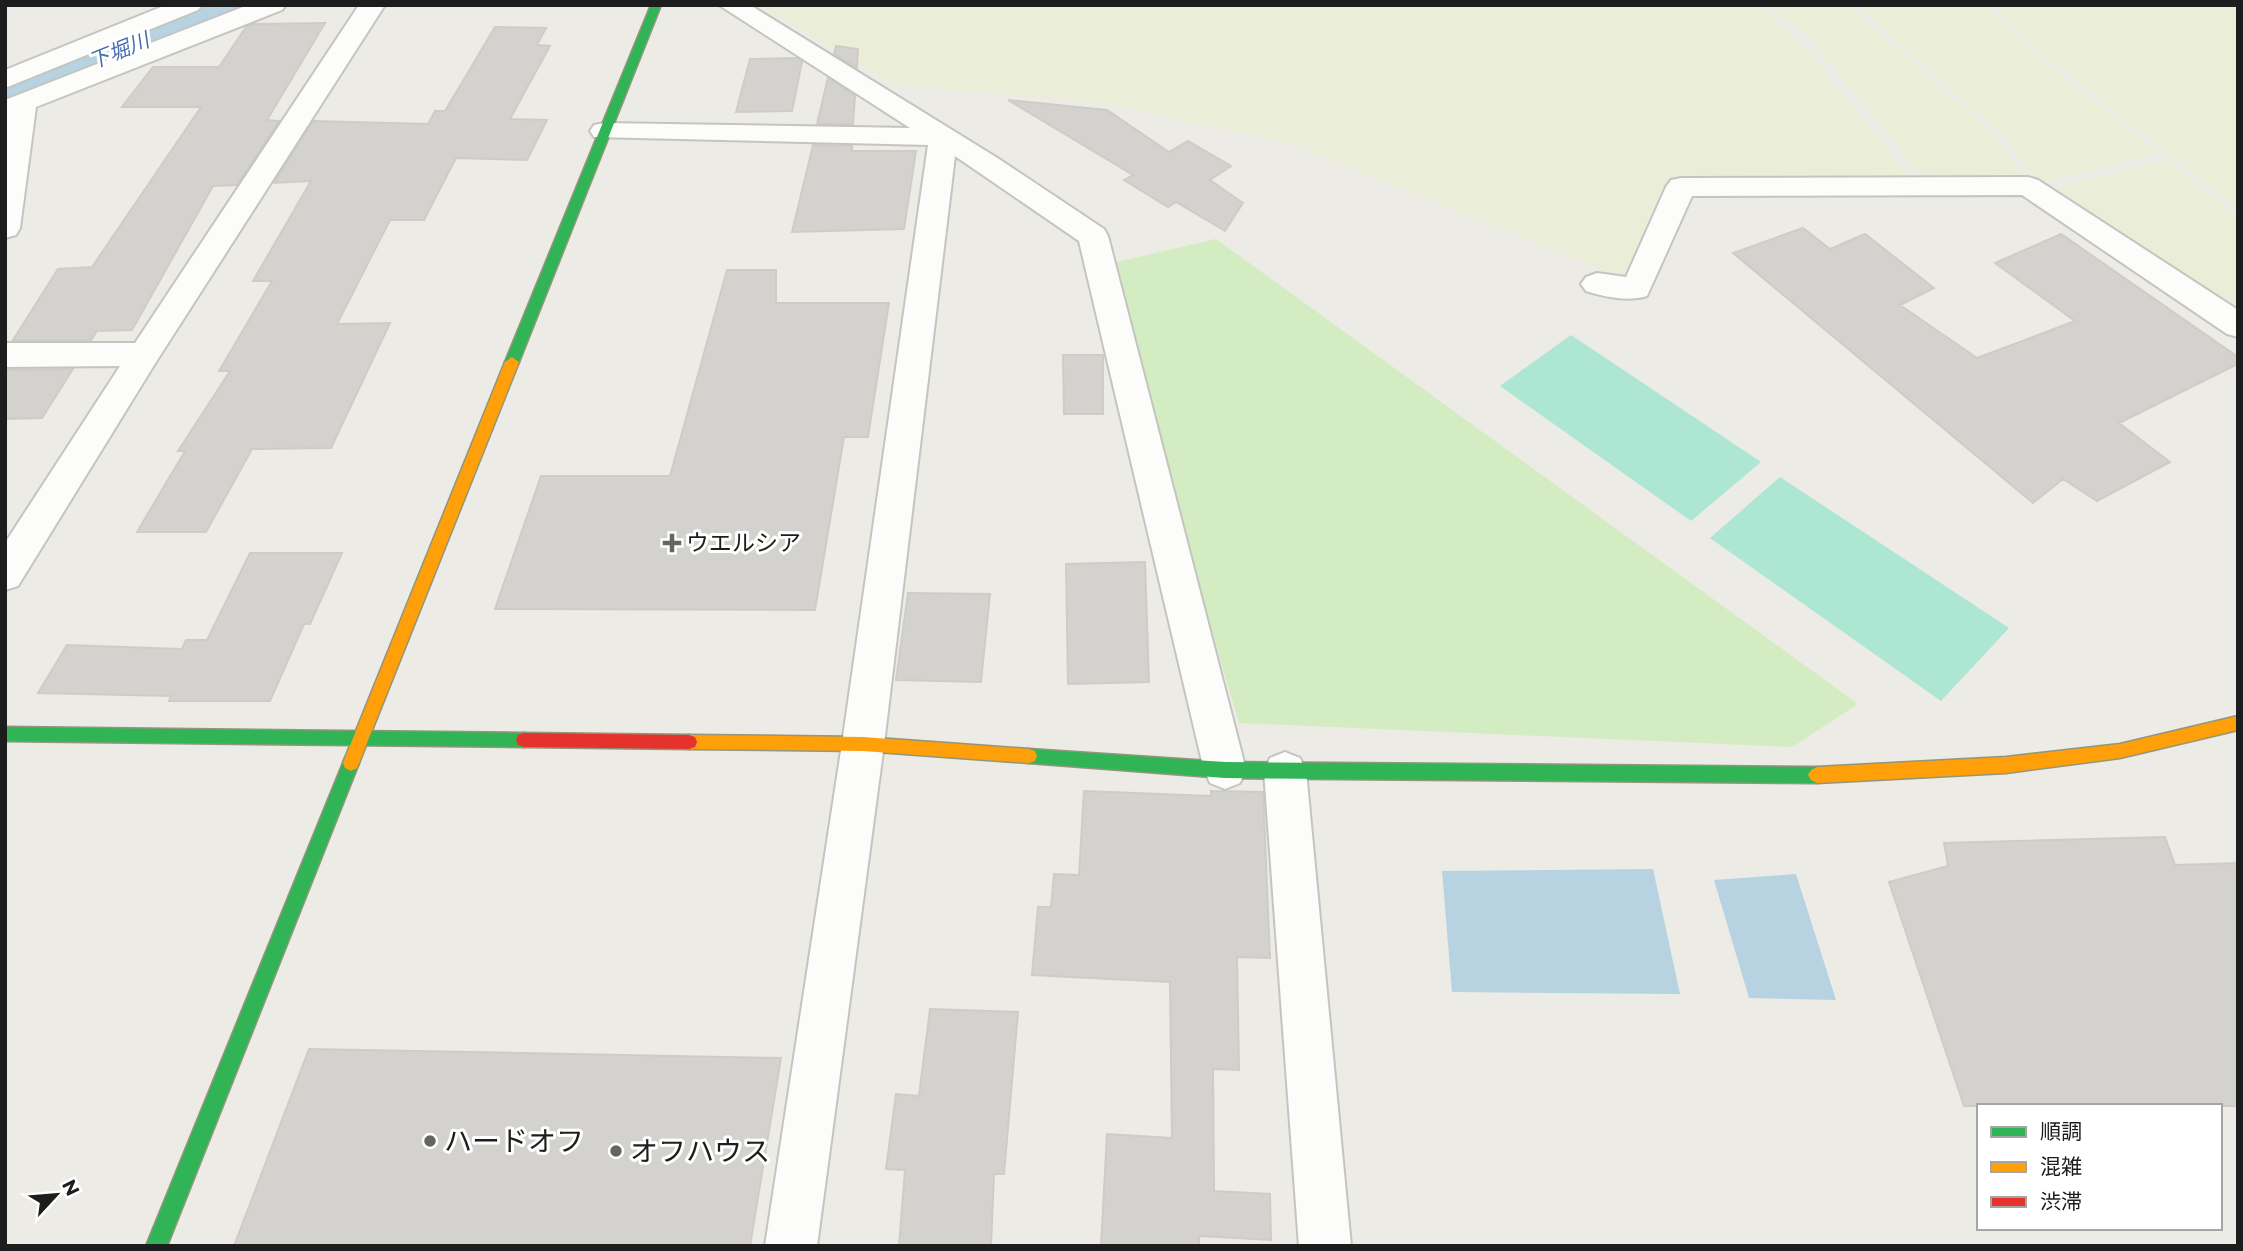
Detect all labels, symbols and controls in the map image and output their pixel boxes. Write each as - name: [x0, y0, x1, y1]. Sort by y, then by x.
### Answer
- water label: 下堀川: [85, 26, 155, 74]
- place label: ウエルシア: [686, 529, 801, 557]
- marker: ウエルシア: [664, 535, 680, 551]
- legend: [1977, 1104, 2222, 1230]
- text: 順調: [2040, 1119, 2082, 1144]
- place label: ハードオフ: [444, 1124, 584, 1158]
- marker: ハードオフ: [422, 1133, 438, 1149]
- place label: オフハウス: [630, 1134, 770, 1168]
- marker: オフハウス: [608, 1143, 624, 1159]
- text: 混雑: [2040, 1154, 2082, 1179]
- north arrow: [21, 1160, 91, 1230]
- text: N: [57, 1176, 85, 1200]
- text: 渋滞: [2040, 1189, 2082, 1214]

